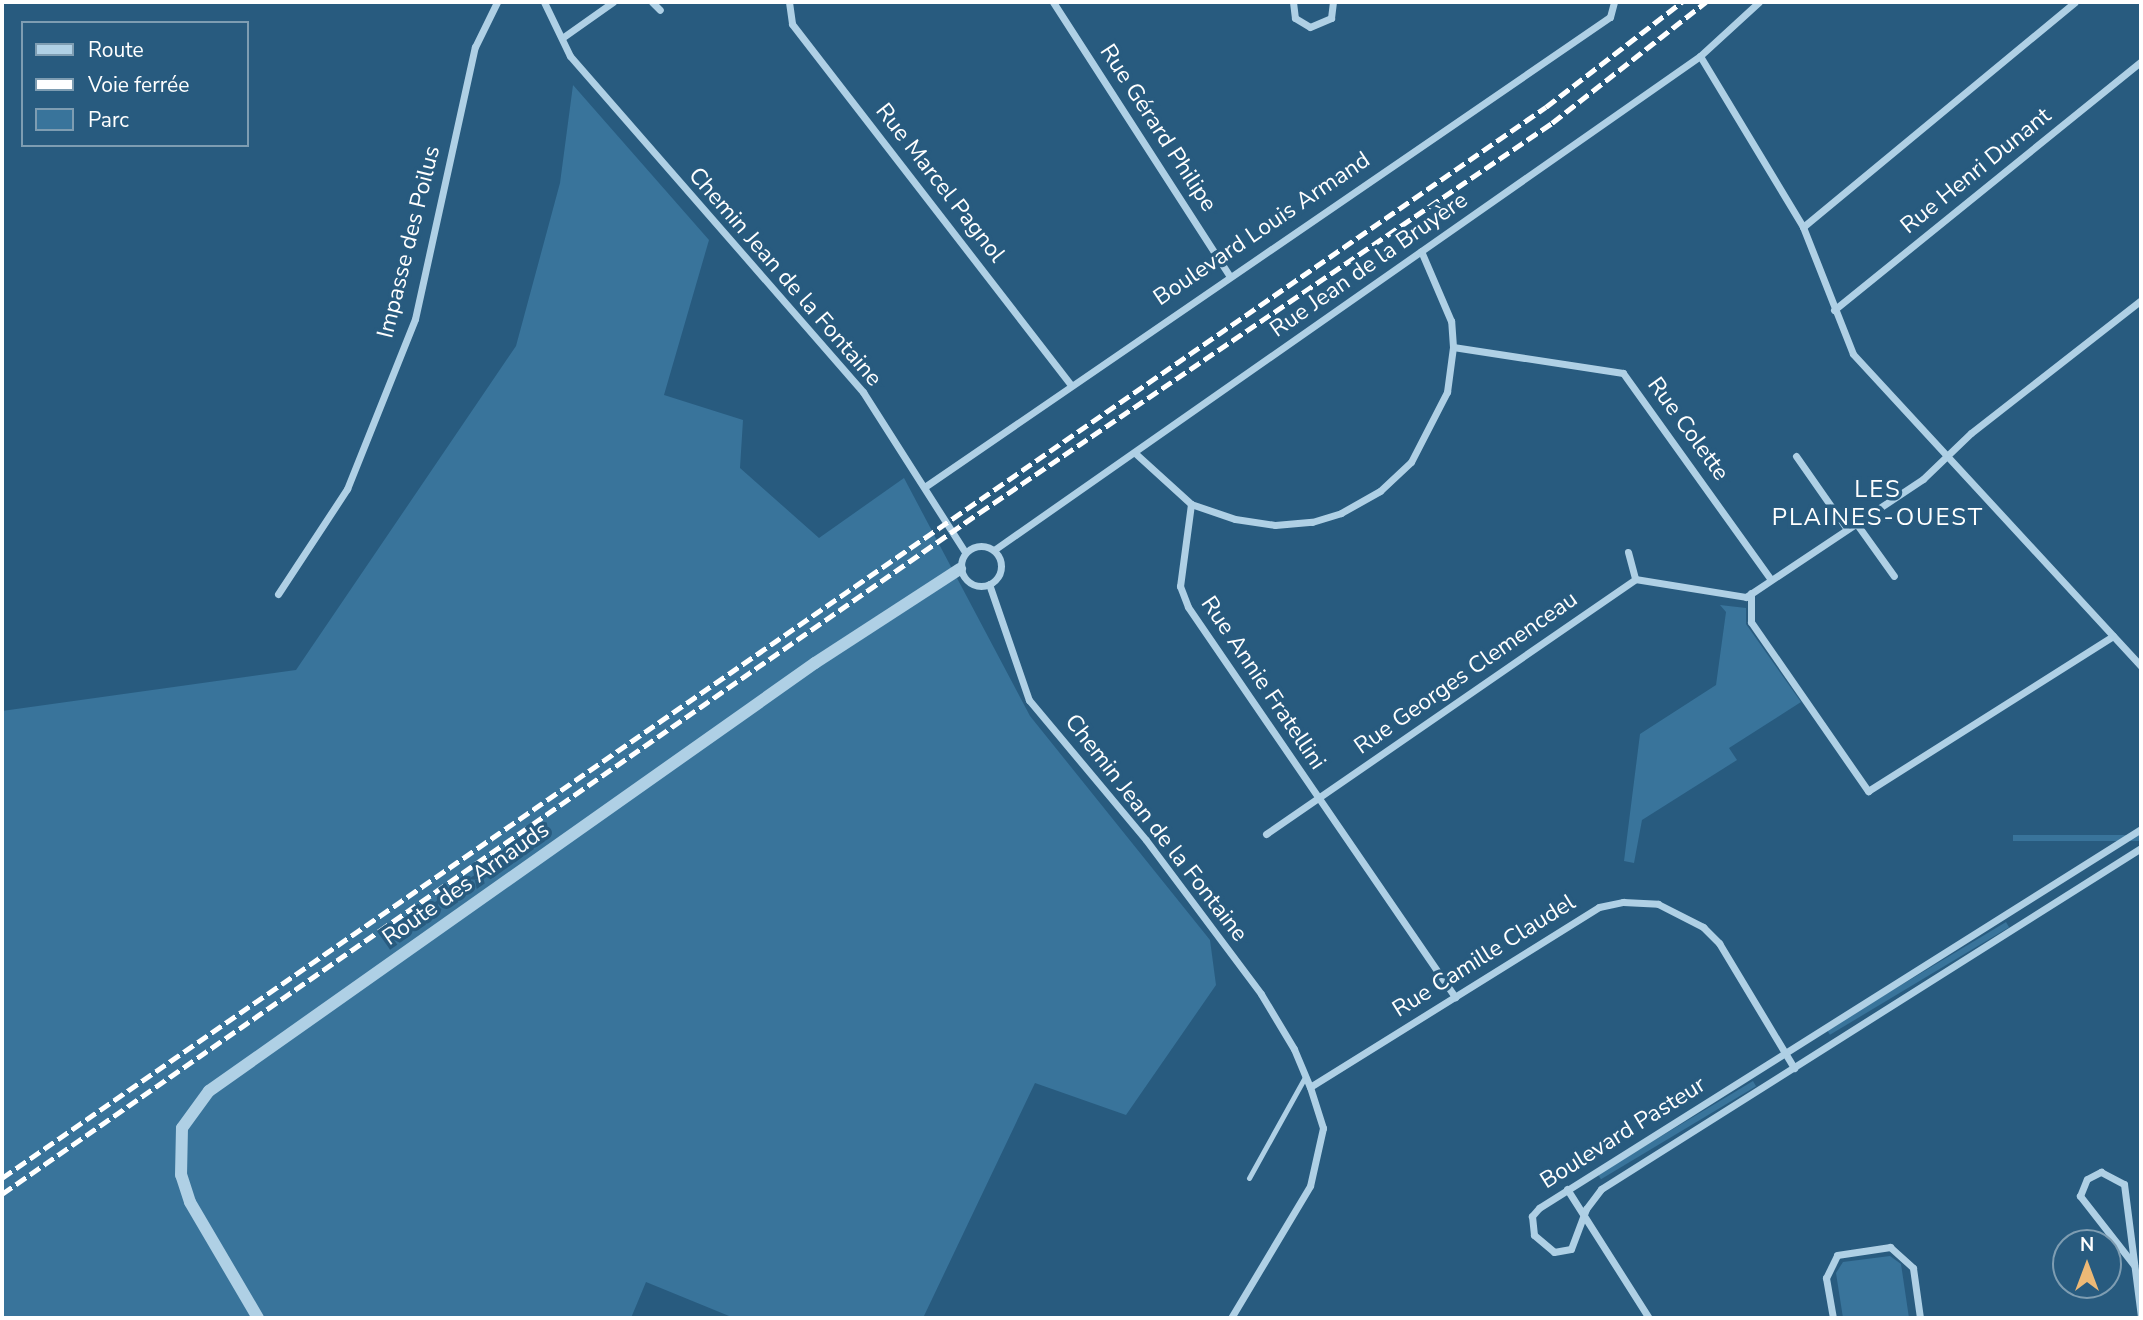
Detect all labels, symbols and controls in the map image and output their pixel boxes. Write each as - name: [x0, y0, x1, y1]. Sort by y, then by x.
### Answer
- legend: [21, 21, 248, 147]
- text: Route: [88, 36, 144, 64]
- street label: Rue Gérard Philipe: [1094, 39, 1222, 217]
- text: Voie ferrée: [88, 71, 189, 99]
- street label: Rue Marcel Pagnol: [869, 98, 1011, 268]
- street label: Rue Henri Dunant: [1895, 102, 2057, 240]
- text: Parc: [88, 106, 129, 134]
- street label: Impasse des Poilus: [372, 143, 446, 341]
- street label: Boulevard Louis Armand: [1149, 146, 1375, 312]
- street label: Chemin Jean de la Fontaine: [682, 162, 888, 392]
- street label: Rue Jean de la Bruyère: [1265, 186, 1473, 344]
- street label: Rue Colette: [1641, 372, 1735, 486]
- district label: LES PLAINES-OUEST: [1773, 476, 1983, 532]
- street label: Rue Georges Clemenceau: [1349, 585, 1583, 761]
- street label: Rue Annie Fratellini: [1195, 591, 1331, 775]
- street label: Chemin Jean de la Fontaine: [1059, 709, 1253, 947]
- street label: Route des Arnauds: [377, 816, 555, 952]
- street label: Rue Camille Claudel: [1388, 889, 1580, 1023]
- street label: Boulevard Pasteur: [1535, 1071, 1711, 1195]
- north arrow: [2052, 1229, 2122, 1299]
- text: N: [2080, 1232, 2094, 1258]

